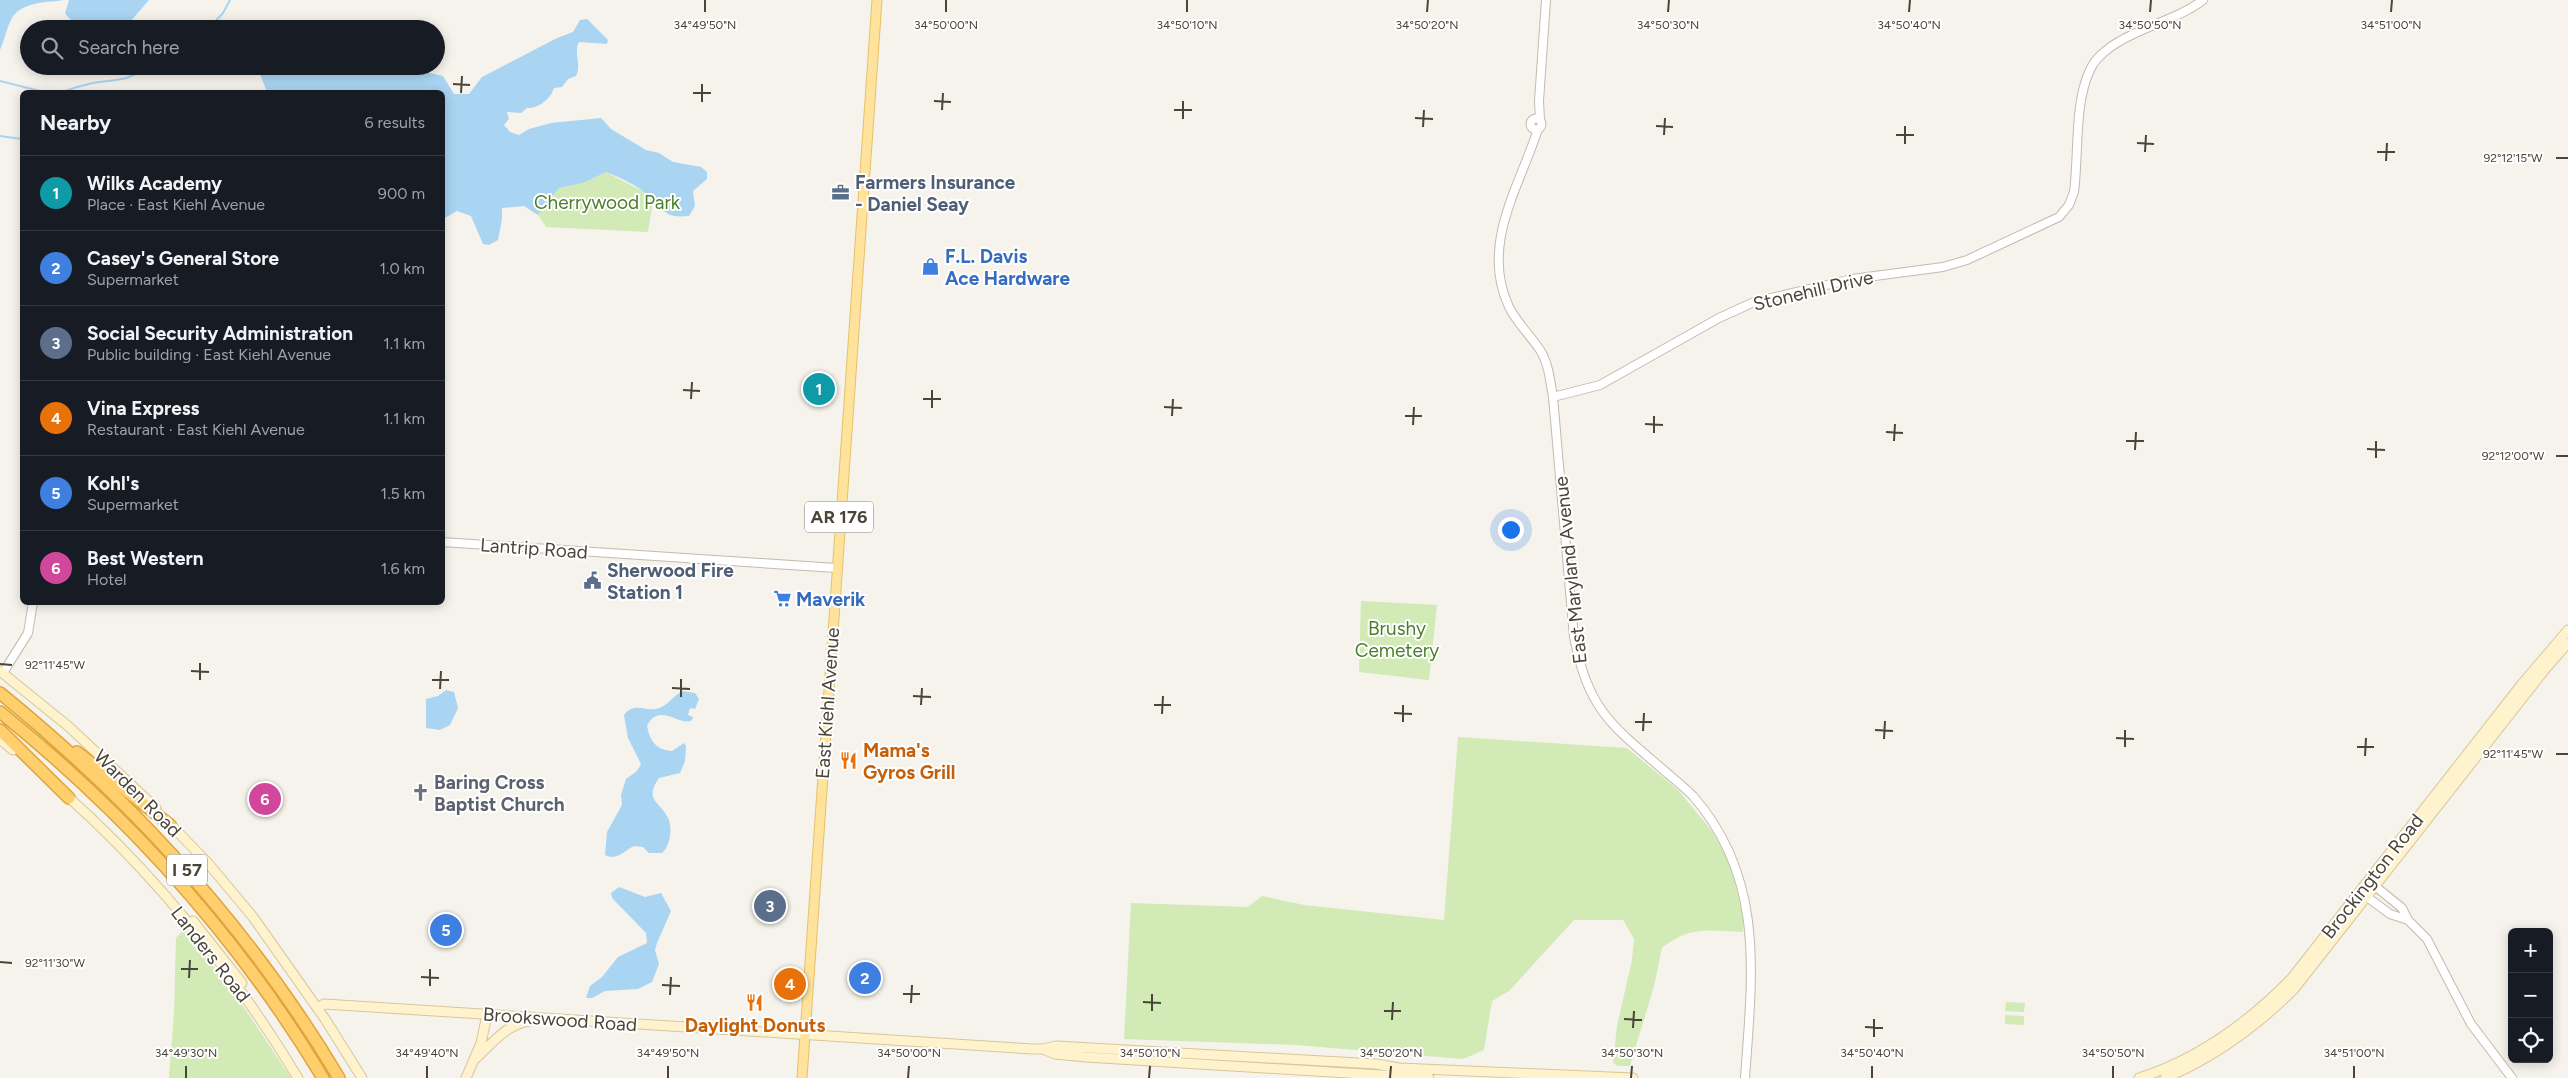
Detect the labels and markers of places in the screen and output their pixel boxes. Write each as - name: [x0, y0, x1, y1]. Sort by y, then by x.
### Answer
- place label: Farmers Insurance - Daniel Seay: [855, 171, 1016, 216]
- office icon: Farmers Insurance - Daniel Seay: [831, 183, 851, 203]
- place label: F.L. Davis Ace Hardware: [945, 245, 1071, 290]
- shop icon: F.L. Davis Ace Hardware: [921, 257, 941, 277]
- pin: 1: [803, 370, 835, 408]
- place label: Sherwood Fire Station 1: [607, 559, 734, 604]
- public building icon: Sherwood Fire Station 1: [583, 571, 603, 591]
- place label: Maverik: [796, 588, 866, 611]
- supermarket icon: Maverik: [772, 589, 792, 609]
- place label: Mama's Gyros Grill: [863, 739, 955, 784]
- restaurant icon: Mama's Gyros Grill: [839, 751, 859, 771]
- place label: Baring Cross Baptist Church: [434, 771, 565, 816]
- pin: 6: [249, 780, 281, 818]
- church icon: Baring Cross Baptist Church: [410, 783, 430, 803]
- pin: 3: [754, 887, 786, 925]
- pin: 5: [430, 911, 462, 949]
- pin: 2: [849, 959, 881, 997]
- pin: 4: [774, 965, 806, 1003]
- restaurant icon: Daylight Donuts: [745, 992, 765, 1012]
- place label: Daylight Donuts: [685, 1014, 825, 1037]

